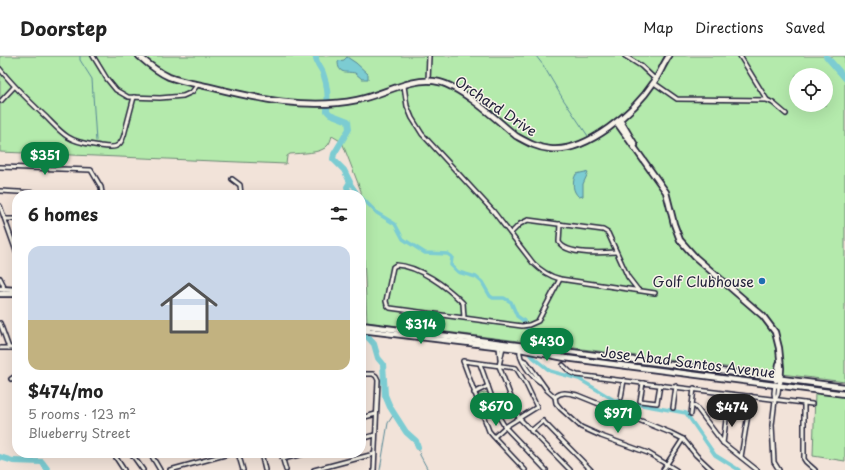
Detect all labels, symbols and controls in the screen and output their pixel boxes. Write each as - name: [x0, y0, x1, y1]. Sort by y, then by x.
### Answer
- text: Doorstep: [20, 14, 107, 42]
- text: Map: [643, 17, 673, 38]
- text: Directions: [695, 17, 763, 38]
- text: Saved: [785, 17, 825, 38]
- map controls: [789, 68, 833, 112]
- button: locate: [789, 68, 833, 112]
- street label: Orchard Drive: [451, 71, 541, 141]
- pin: $351: [21, 142, 69, 176]
- text: $351: [30, 145, 60, 164]
- text: 6 homes: [28, 201, 98, 227]
- icon: filters: [328, 203, 350, 225]
- place label: Golf Clubhouse: [653, 271, 754, 292]
- icon: home: [153, 272, 225, 344]
- marker: Golf Clubhouse: [757, 276, 767, 286]
- pin: $314: [397, 311, 445, 345]
- text: $314: [405, 314, 437, 333]
- pin: $430: [523, 328, 571, 362]
- text: $430: [529, 331, 565, 350]
- street label: Jose Abad Santos Avenue: [600, 341, 776, 383]
- text: $474/mo: [28, 378, 103, 404]
- pin: $670: [472, 393, 520, 427]
- pin: $474: [708, 394, 756, 428]
- text: $670: [479, 396, 513, 415]
- text: $474: [716, 397, 748, 416]
- pin: $971: [594, 400, 642, 434]
- text: $971: [604, 403, 632, 422]
- text: 5 rooms · 123 m²: [28, 404, 136, 423]
- text: Blueberry Street: [28, 423, 130, 442]

